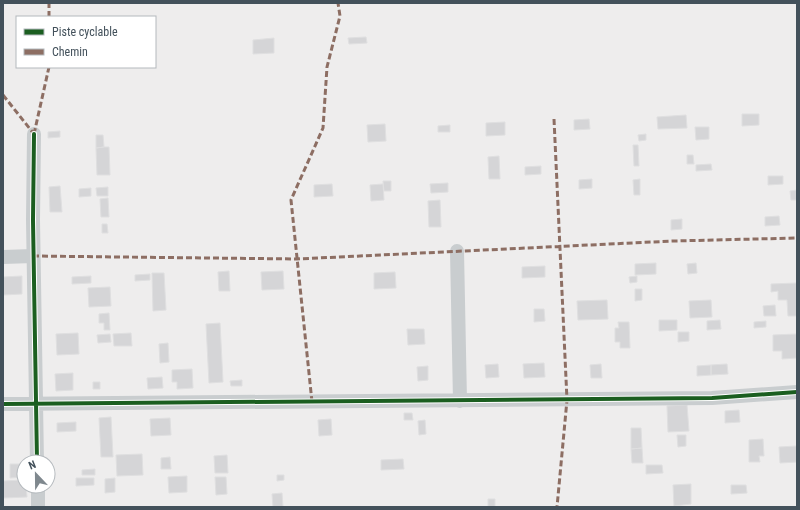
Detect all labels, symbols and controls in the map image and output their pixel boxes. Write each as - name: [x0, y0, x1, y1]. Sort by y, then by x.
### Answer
- legend: [16, 16, 156, 68]
- text: Piste cyclable: [52, 25, 118, 39]
- text: Chemin: [52, 45, 88, 59]
- north arrow: [16, 454, 56, 494]
- text: N: [27, 458, 38, 472]

